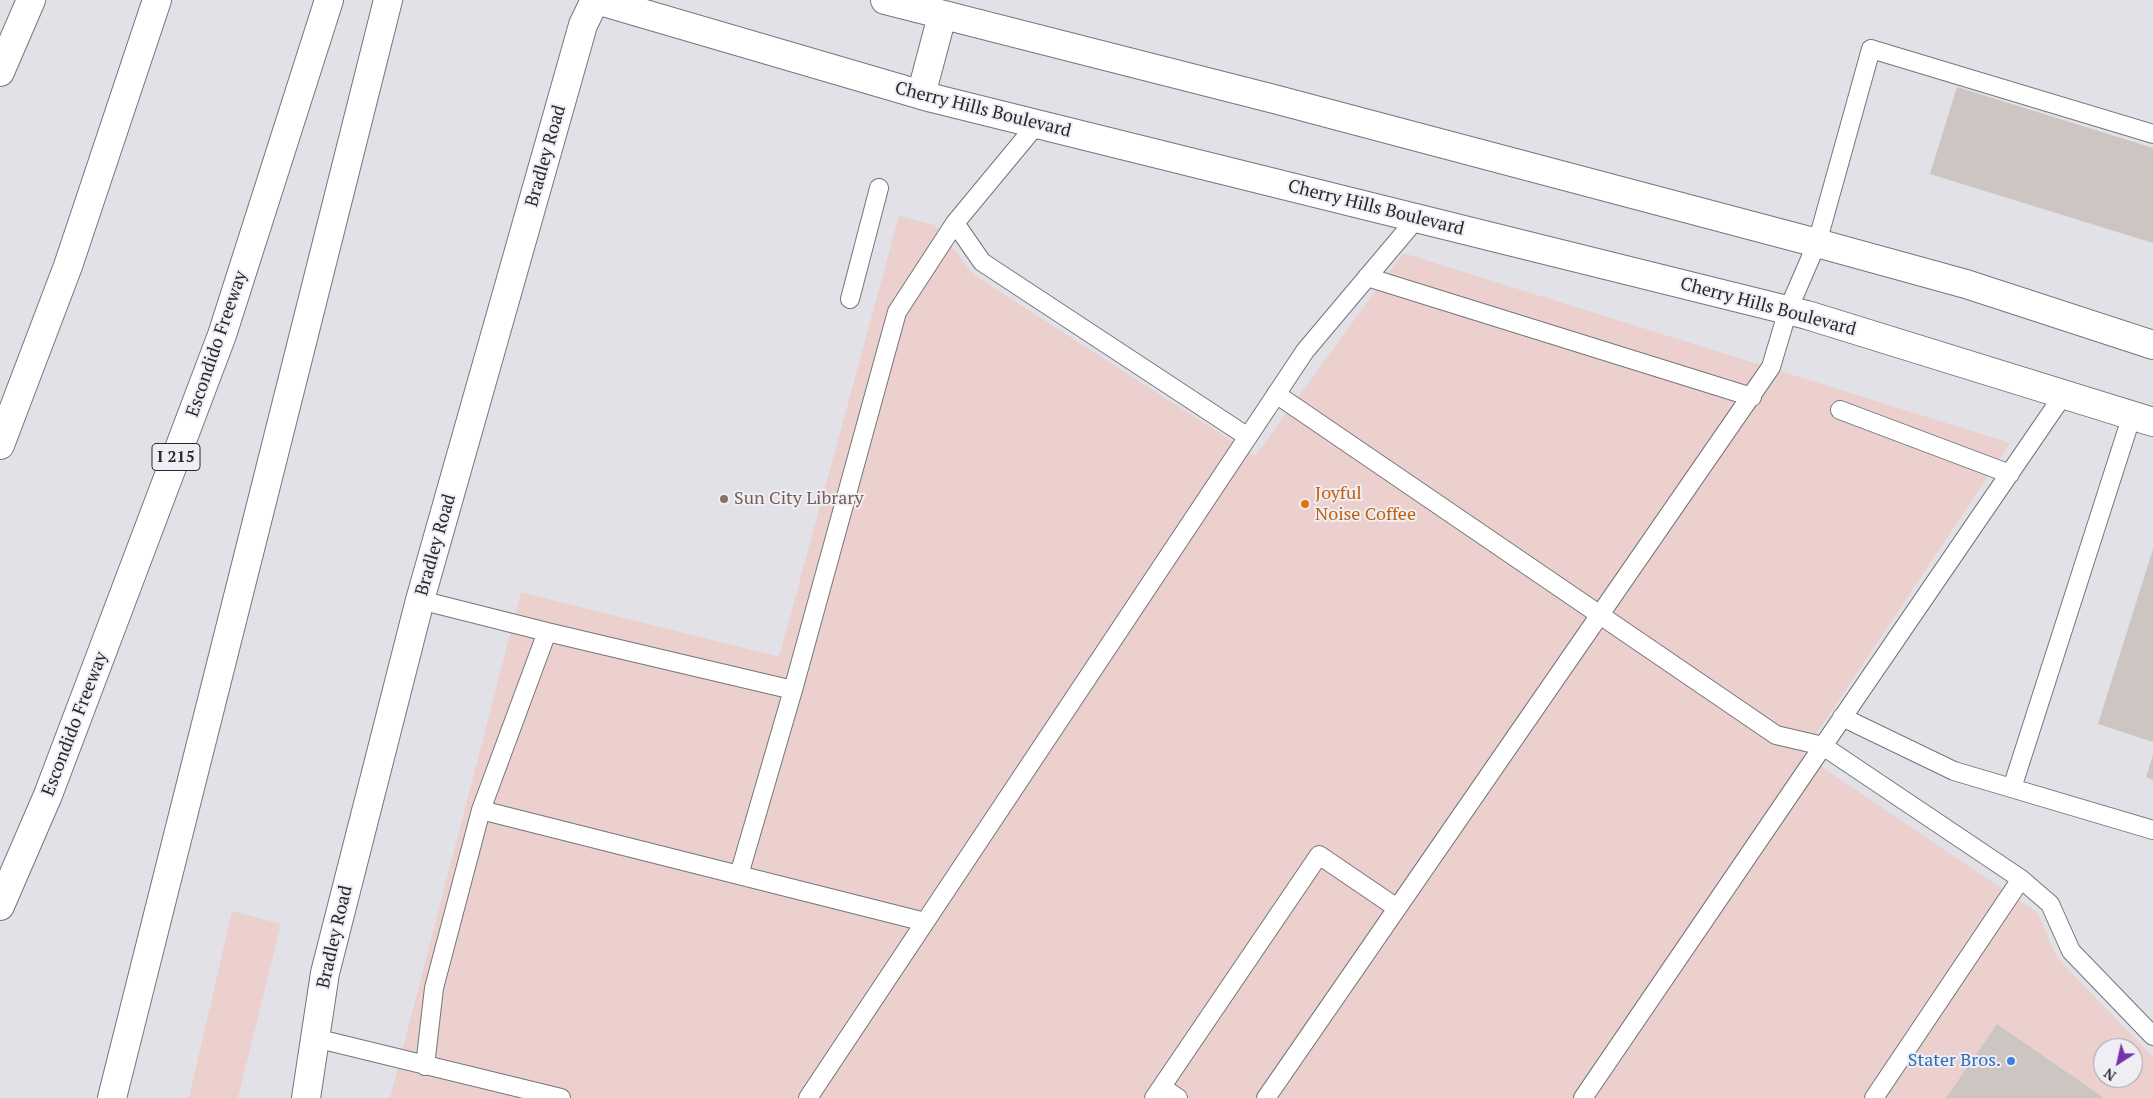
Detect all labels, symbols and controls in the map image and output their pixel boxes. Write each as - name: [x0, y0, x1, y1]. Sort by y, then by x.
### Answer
- street label: Cherry Hills Boulevard: [893, 78, 1073, 142]
- street label: Bradley Road: [521, 103, 571, 209]
- street label: Cherry Hills Boulevard: [1286, 176, 1466, 240]
- street label: Escondido Freeway: [182, 268, 252, 420]
- street label: Cherry Hills Boulevard: [1678, 273, 1858, 341]
- road number: I 215: [152, 444, 200, 471]
- place label: Joyful Noise Coffee: [1315, 483, 1416, 526]
- place label: Sun City Library: [734, 488, 864, 510]
- street label: Bradley Road: [411, 492, 461, 598]
- marker: Sun City Library: [718, 493, 730, 505]
- marker: Joyful Noise Coffee: [1299, 498, 1311, 510]
- street label: Escondido Freeway: [38, 649, 112, 799]
- street label: Bradley Road: [313, 883, 357, 991]
- north arrow: [2093, 1038, 2143, 1088]
- place label: Stater Bros.: [1908, 1050, 2001, 1072]
- marker: Stater Bros.: [2005, 1055, 2017, 1067]
- text: N: [2100, 1064, 2119, 1086]

